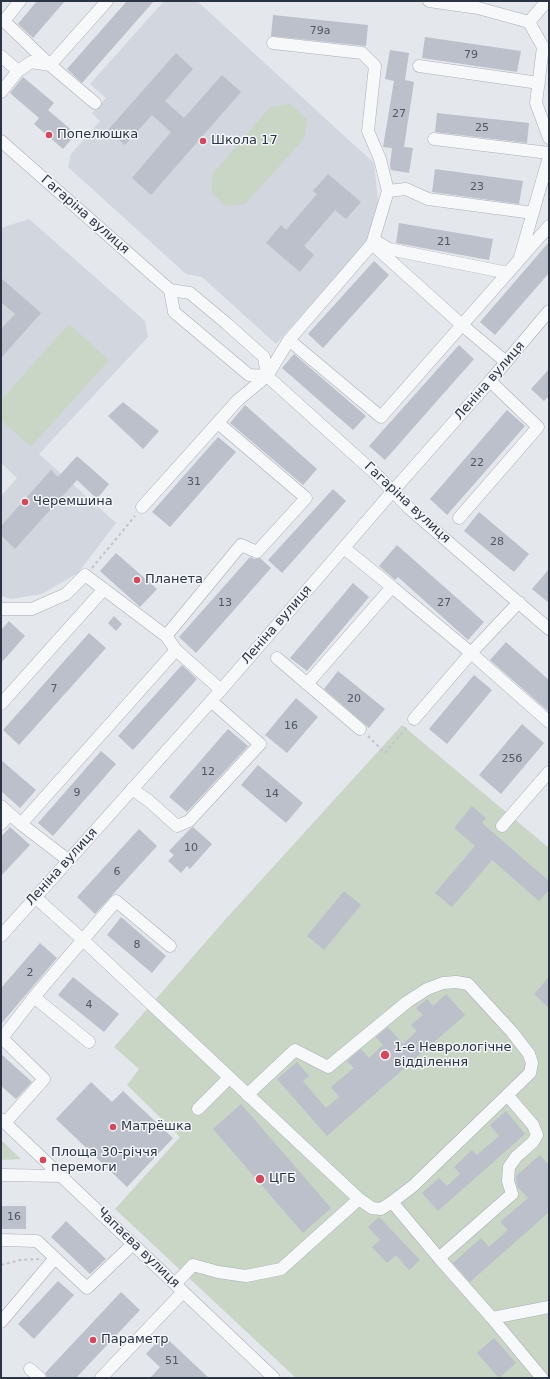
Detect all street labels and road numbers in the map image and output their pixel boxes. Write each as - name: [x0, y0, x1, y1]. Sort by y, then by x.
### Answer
- street label: Гагаріна вулиця: [38, 172, 132, 258]
- street label: Леніна вулиця: [452, 338, 528, 424]
- street label: Гагаріна вулиця: [361, 459, 453, 547]
- street label: Леніна вулиця: [239, 582, 315, 668]
- street label: Леніна вулиця: [23, 825, 101, 909]
- street label: Чапаєва вулиця: [93, 1205, 183, 1291]

